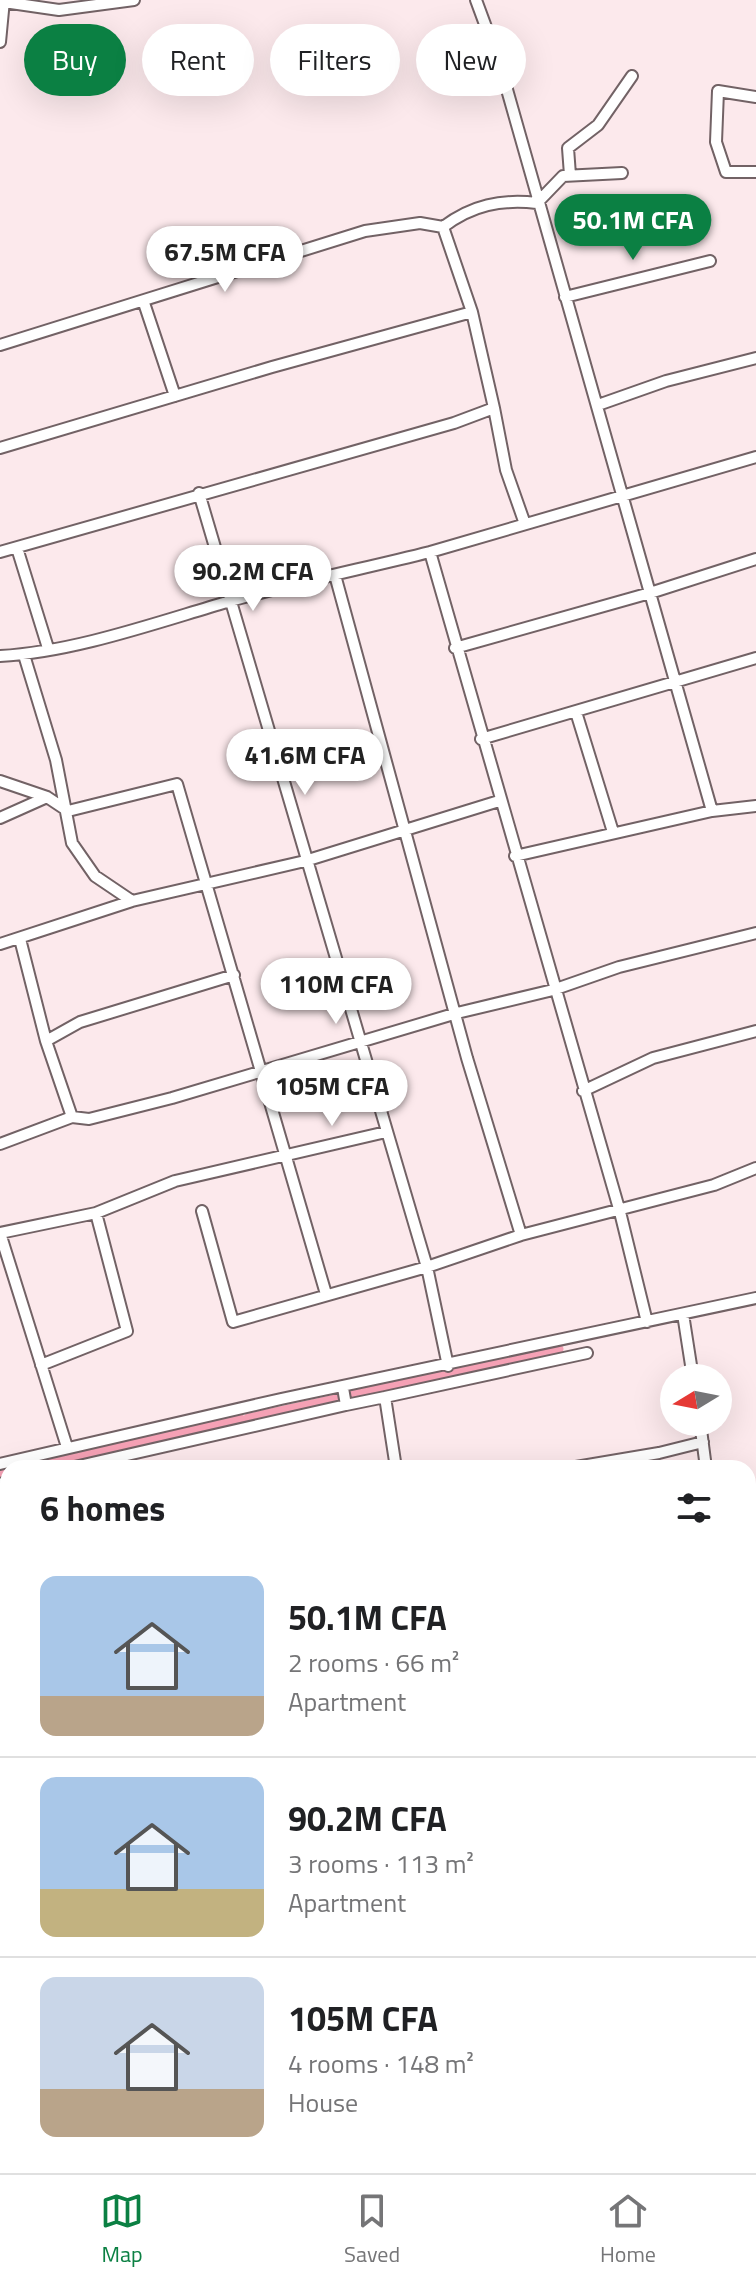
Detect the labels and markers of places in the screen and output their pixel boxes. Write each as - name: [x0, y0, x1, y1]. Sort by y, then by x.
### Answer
- pin: 50.1M CFA: [541, 194, 725, 262]
- pin: 67.5M CFA: [133, 226, 317, 294]
- pin: 90.2M CFA: [161, 545, 345, 613]
- pin: 41.6M CFA: [213, 729, 397, 797]
- pin: 110M CFA: [253, 958, 419, 1026]
- pin: 105M CFA: [249, 1060, 415, 1128]

